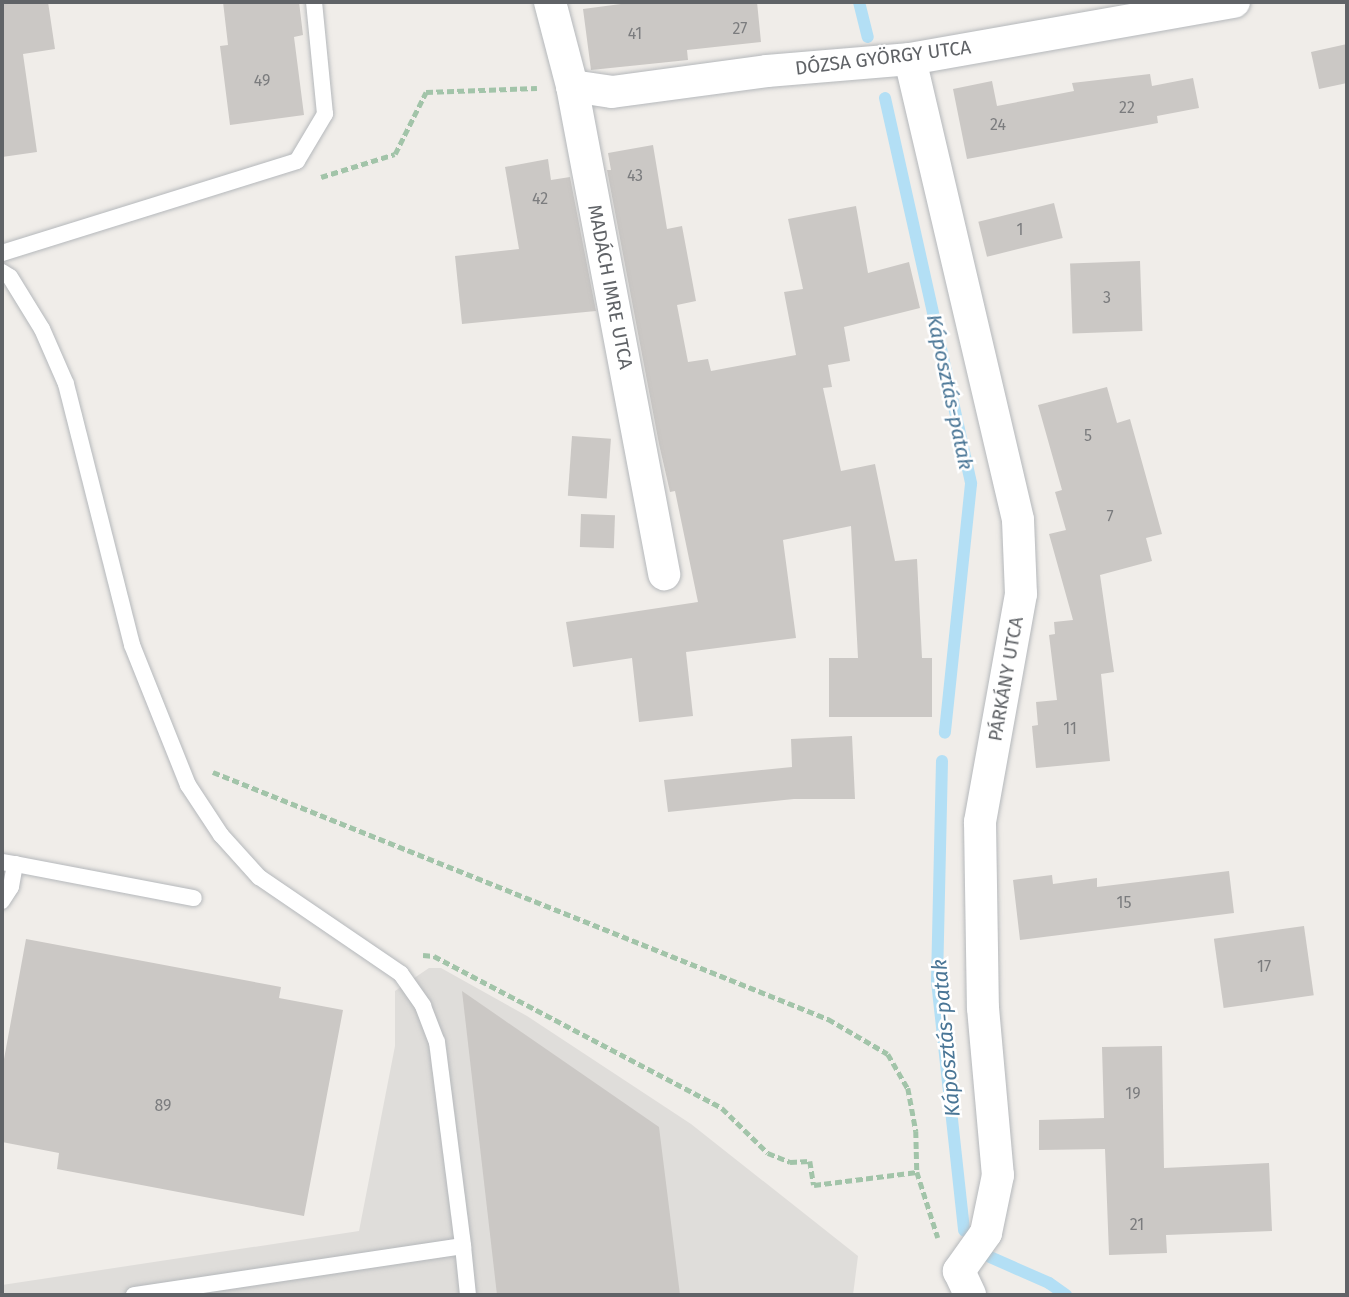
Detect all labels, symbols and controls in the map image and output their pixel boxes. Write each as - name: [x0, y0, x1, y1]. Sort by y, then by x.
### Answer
- house number: 27: [733, 19, 747, 39]
- house number: 41: [628, 24, 642, 44]
- street label: DÓZSA GYÖRGY UTCA: [794, 36, 972, 80]
- house number: 49: [254, 71, 270, 91]
- house number: 22: [1119, 98, 1135, 118]
- house number: 24: [990, 115, 1006, 135]
- house number: 43: [627, 166, 643, 186]
- house number: 42: [532, 189, 548, 209]
- street label: MADÁCH IMRE UTCA: [583, 203, 637, 371]
- house number: 1: [1017, 220, 1023, 240]
- house number: 3: [1103, 288, 1111, 308]
- water label: Káposztás-patak: [921, 312, 979, 472]
- house number: 5: [1084, 426, 1092, 446]
- house number: 7: [1106, 507, 1114, 527]
- street label: PÁRKÁNY UTCA: [984, 615, 1028, 743]
- house number: 11: [1063, 719, 1077, 739]
- house number: 15: [1117, 893, 1131, 913]
- house number: 17: [1257, 957, 1271, 977]
- water label: Káposztás-patak: [927, 958, 965, 1118]
- house number: 19: [1125, 1084, 1141, 1104]
- house number: 89: [155, 1096, 171, 1116]
- house number: 21: [1130, 1215, 1144, 1235]

